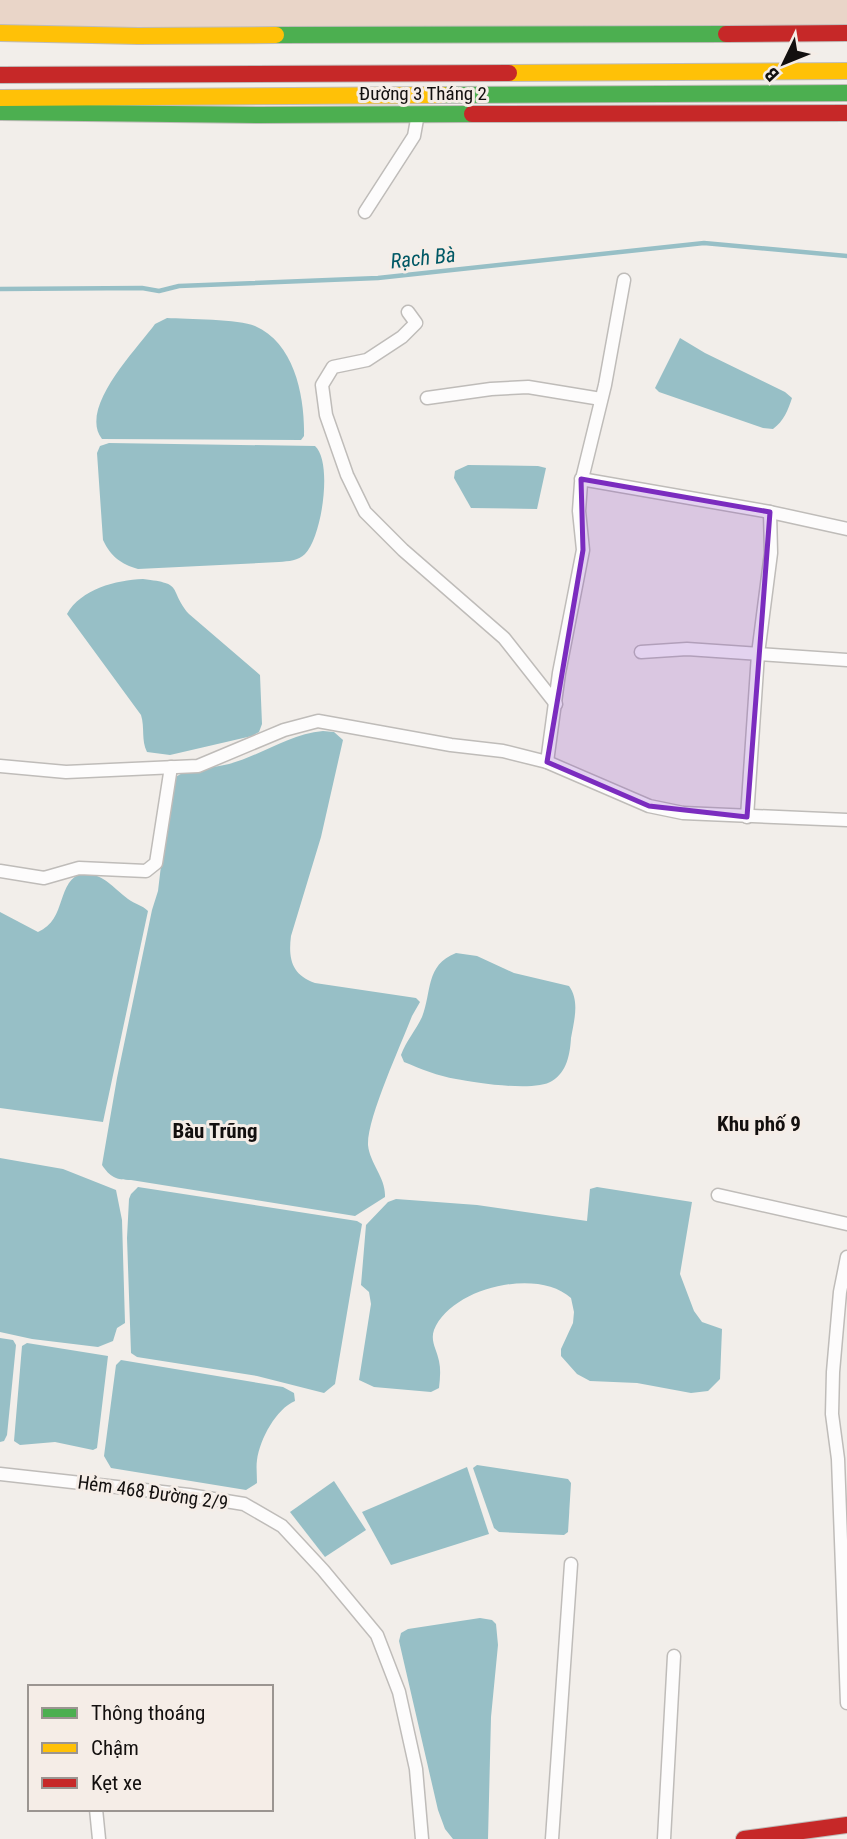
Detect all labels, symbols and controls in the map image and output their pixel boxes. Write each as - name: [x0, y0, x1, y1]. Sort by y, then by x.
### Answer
- north arrow: [749, 28, 819, 98]
- text: B: [760, 63, 784, 86]
- street label: Đường 3 Tháng 2: [359, 82, 487, 105]
- water label: Rạch Bà: [389, 243, 457, 273]
- district label: Khu phố 9: [717, 1112, 801, 1136]
- district label: Bàu Trũng: [172, 1119, 258, 1143]
- street label: Hẻm 468 Đường 2/9: [76, 1471, 230, 1514]
- legend: [28, 1685, 273, 1811]
- text: Thông thoáng: [91, 1701, 205, 1725]
- text: Chậm: [91, 1736, 139, 1760]
- text: Kẹt xe: [91, 1771, 142, 1795]

